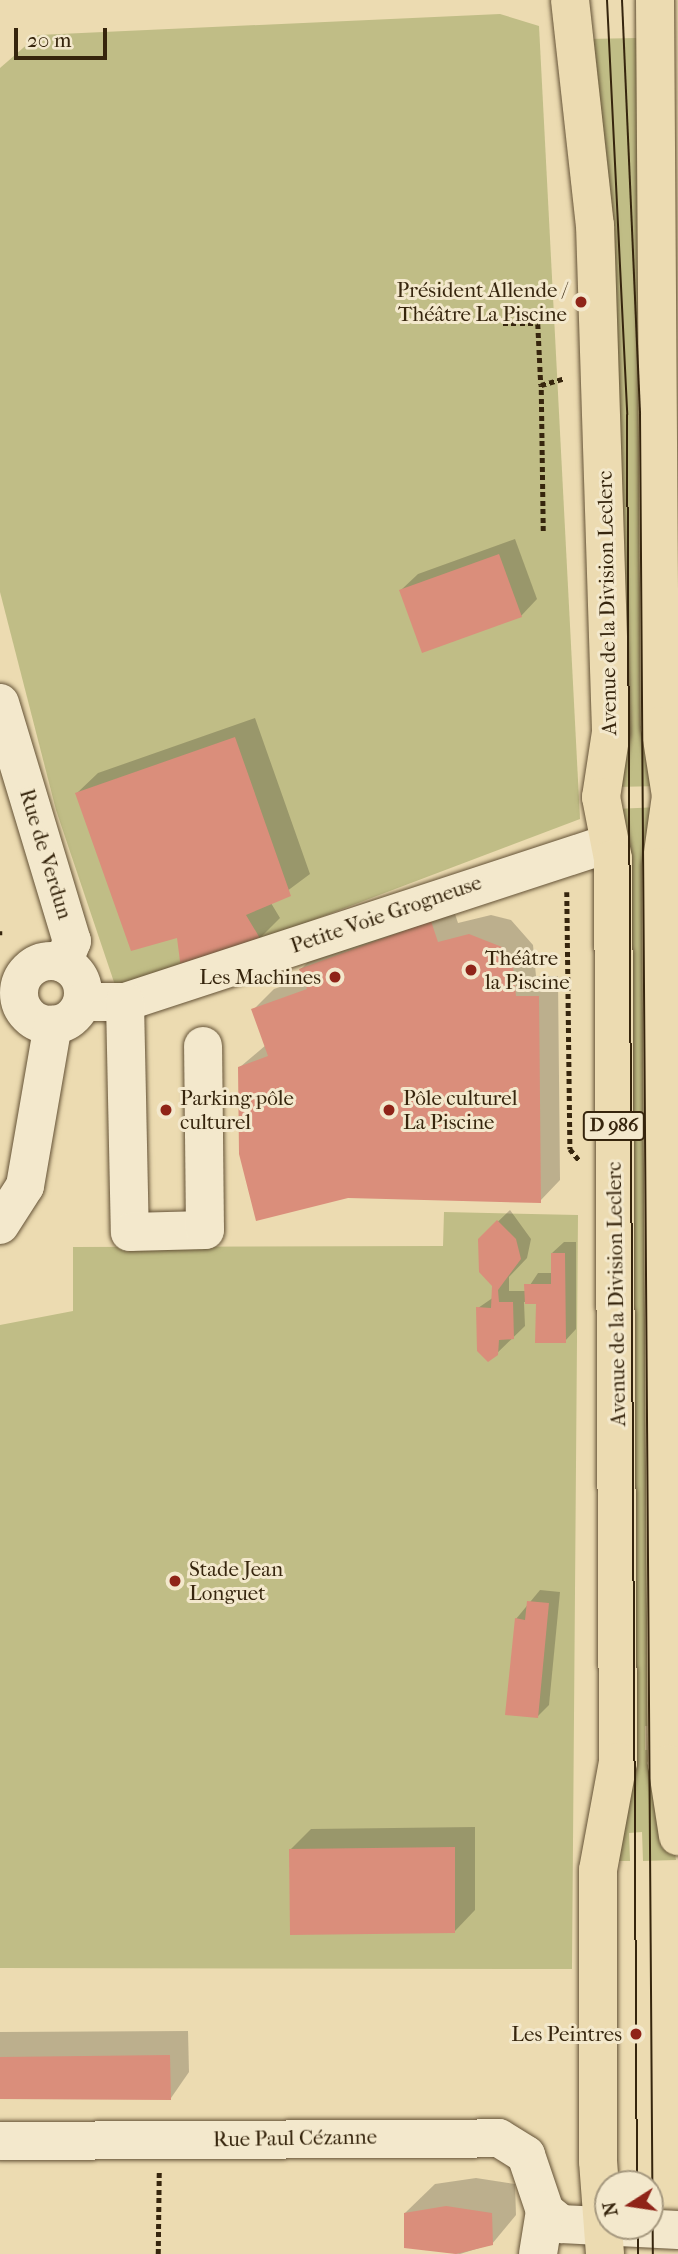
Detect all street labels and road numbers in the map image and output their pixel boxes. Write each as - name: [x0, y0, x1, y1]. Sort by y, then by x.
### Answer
- street label: Avenue de la Division Leclerc: [592, 470, 622, 736]
- street label: Rue de Verdun: [14, 786, 78, 922]
- street label: Petite Voie Grogneuse: [287, 869, 485, 959]
- road number: D 986: [582, 1110, 646, 1142]
- street label: Avenue de la Division Leclerc: [601, 1161, 631, 1427]
- street label: Rue Paul Cézanne: [213, 2124, 377, 2152]

